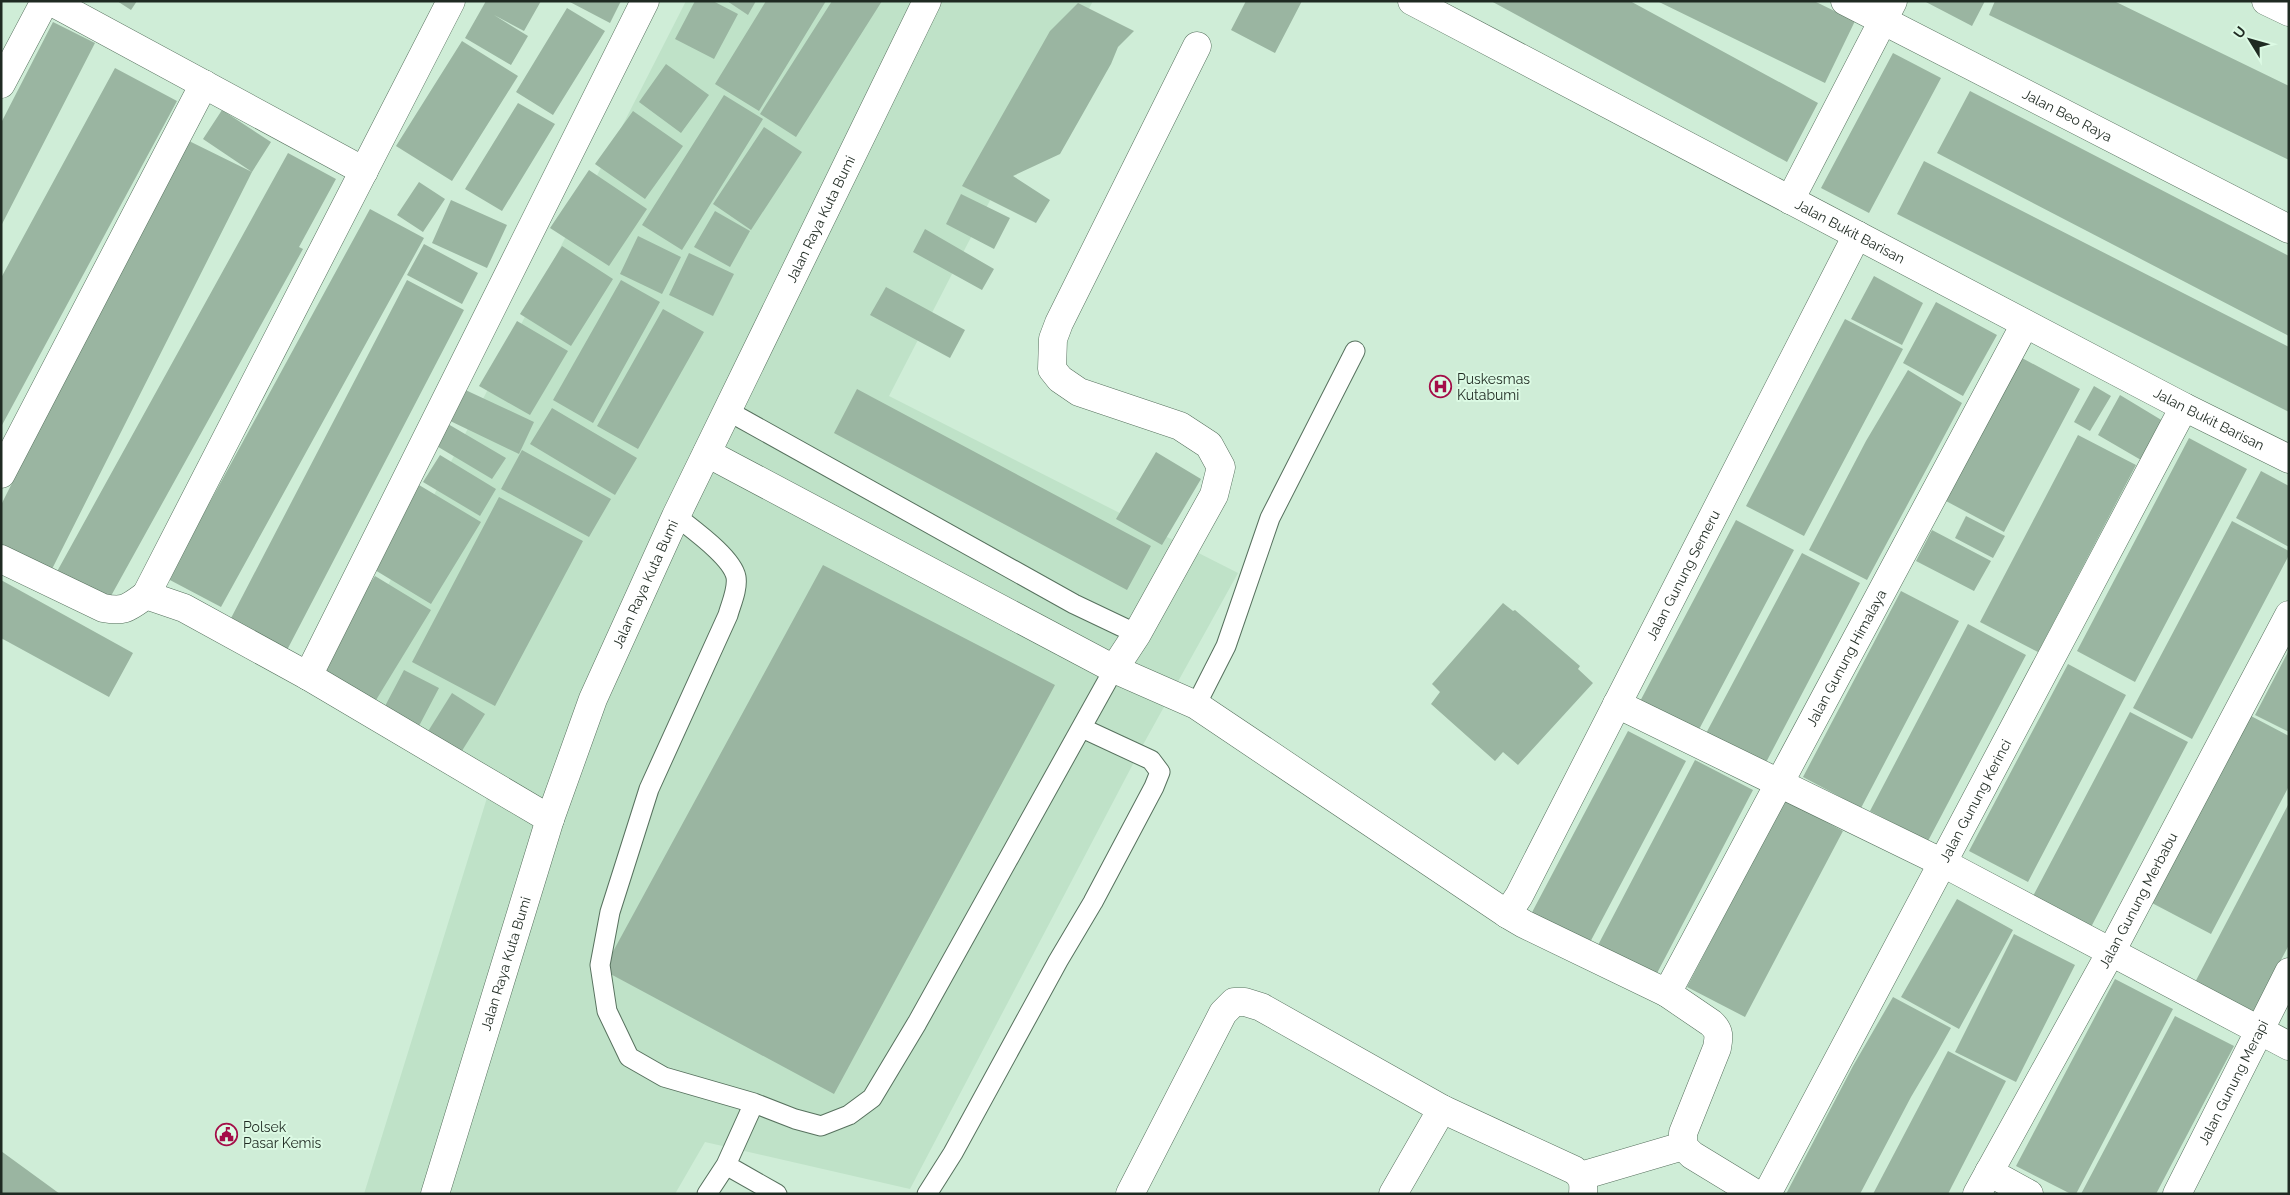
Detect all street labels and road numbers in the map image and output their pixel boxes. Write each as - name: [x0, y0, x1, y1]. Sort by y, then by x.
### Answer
- street label: Jalan Beo Raya: [2020, 86, 2115, 145]
- street label: Jalan Raya Kuta Bumi: [783, 153, 858, 285]
- street label: Jalan Bukit Barisan: [1793, 196, 1908, 267]
- street label: Jalan Bukit Barisan: [2151, 385, 2267, 453]
- street label: Jalan Gunung Semeru: [1643, 507, 1723, 643]
- street label: Jalan Raya Kuta Bumi: [609, 517, 681, 651]
- street label: Jalan Gunung Himalaya: [1803, 587, 1889, 729]
- street label: Jalan Gunung Kerinci: [1936, 737, 2014, 865]
- street label: Jalan Gunung Merbabu: [2096, 830, 2181, 971]
- street label: Jalan Raya Kuta Bumi: [478, 895, 534, 1032]
- street label: Jalan Gunung Merapi: [2195, 1017, 2271, 1147]

